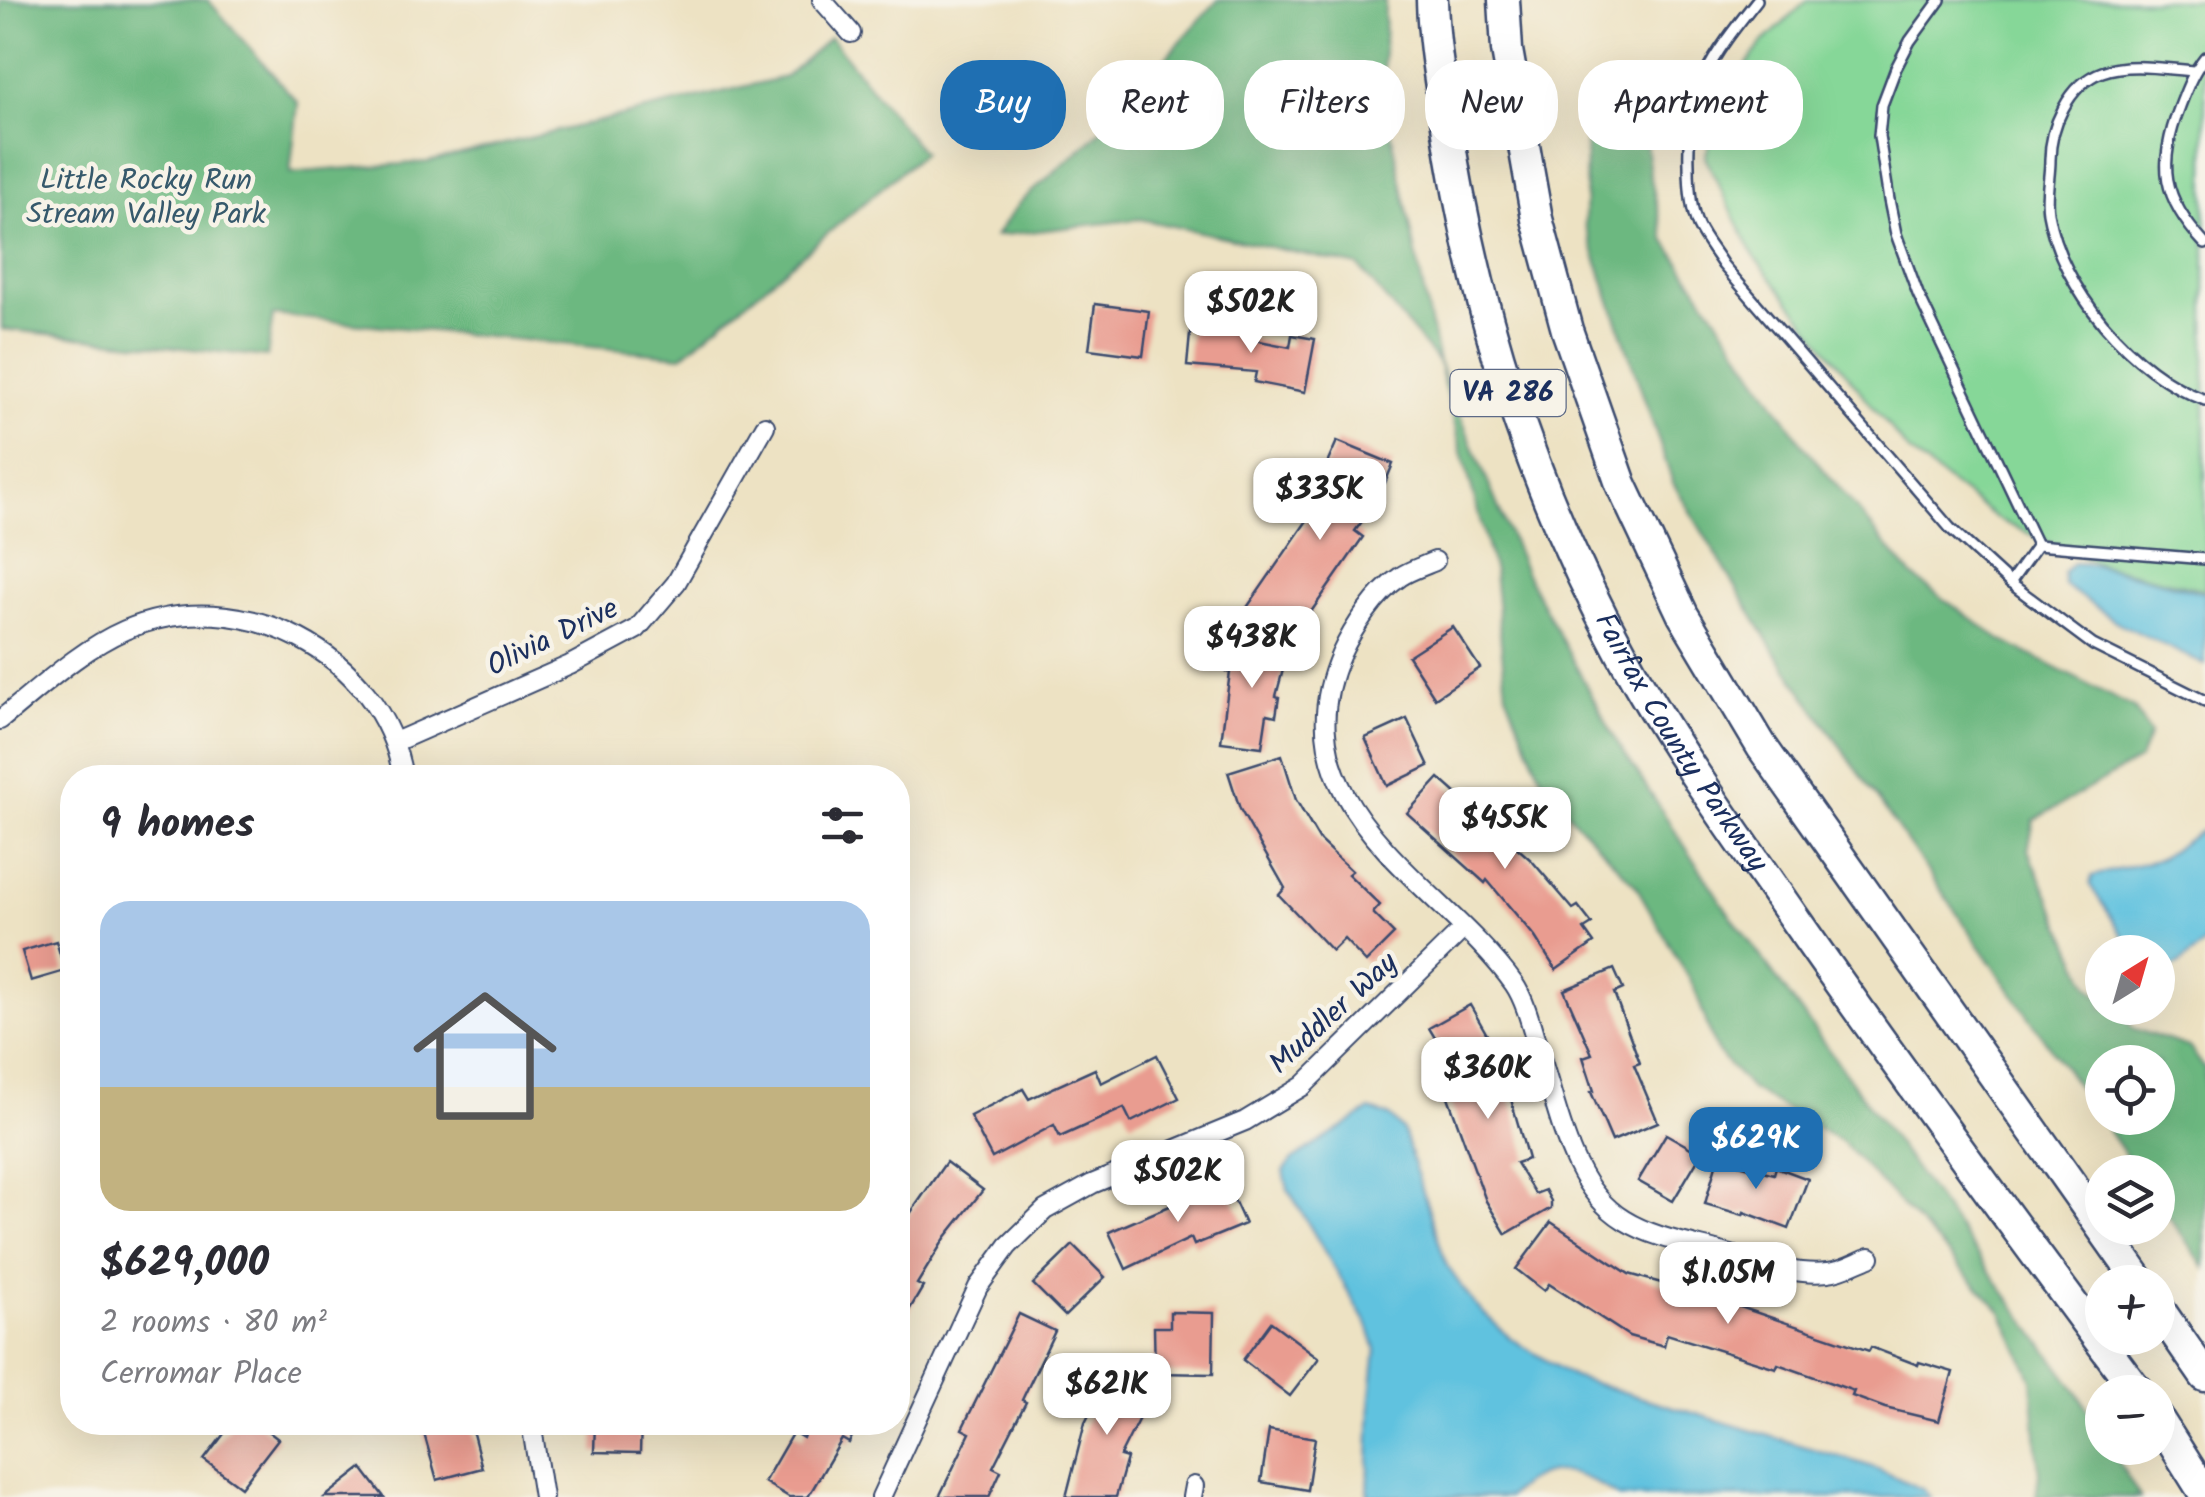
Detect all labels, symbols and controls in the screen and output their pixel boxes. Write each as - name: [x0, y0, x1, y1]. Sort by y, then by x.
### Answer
- chip: Buy: [940, 60, 1066, 150]
- chip: Rent: [1086, 60, 1224, 150]
- chip: Filters: [1244, 60, 1405, 150]
- chip: New: [1425, 60, 1558, 150]
- chip: Apartment: [1578, 60, 1803, 150]
- park label: Little Rocky Run Stream Valley Park: [26, 157, 267, 239]
- pin: $502K: [1181, 271, 1321, 356]
- text: $502K: [1206, 278, 1296, 329]
- road number: VA 286: [1450, 370, 1566, 416]
- pin: $335K: [1250, 458, 1390, 543]
- text: $335K: [1275, 465, 1365, 516]
- street label: Olivia Drive: [479, 585, 627, 691]
- street label: Fairfax County Parkway: [1580, 604, 1780, 884]
- pin: $438K: [1182, 606, 1322, 691]
- text: $438K: [1206, 613, 1298, 664]
- pin: $455K: [1435, 787, 1575, 872]
- text: 9 homes: [100, 792, 255, 859]
- text: $455K: [1461, 794, 1549, 845]
- icon: filters: [815, 798, 870, 853]
- north arrow: [2085, 935, 2175, 1025]
- map controls: [2085, 935, 2175, 1465]
- street label: Muddler Way: [1258, 940, 1410, 1087]
- icon: home: [395, 966, 575, 1146]
- pin: $360K: [1418, 1037, 1558, 1122]
- text: $360K: [1443, 1044, 1533, 1095]
- button: locate: [2085, 1045, 2175, 1135]
- pin: $629K: [1686, 1107, 1826, 1192]
- text: $629K: [1711, 1114, 1801, 1165]
- pin: $502K: [1108, 1140, 1248, 1225]
- text: $502K: [1133, 1147, 1223, 1198]
- button: layers: [2085, 1155, 2175, 1245]
- text: $629,000: [100, 1231, 269, 1298]
- pin: $1.05M: [1647, 1242, 1809, 1327]
- text: $1.05M: [1682, 1249, 1775, 1300]
- button: +: [2085, 1265, 2175, 1355]
- text: 2 rooms · 80 m²: [100, 1298, 327, 1349]
- text: Cerromar Place: [100, 1349, 302, 1400]
- pin: $621K: [1037, 1353, 1177, 1438]
- text: $621K: [1065, 1360, 1149, 1411]
- button: −: [2085, 1375, 2175, 1465]

